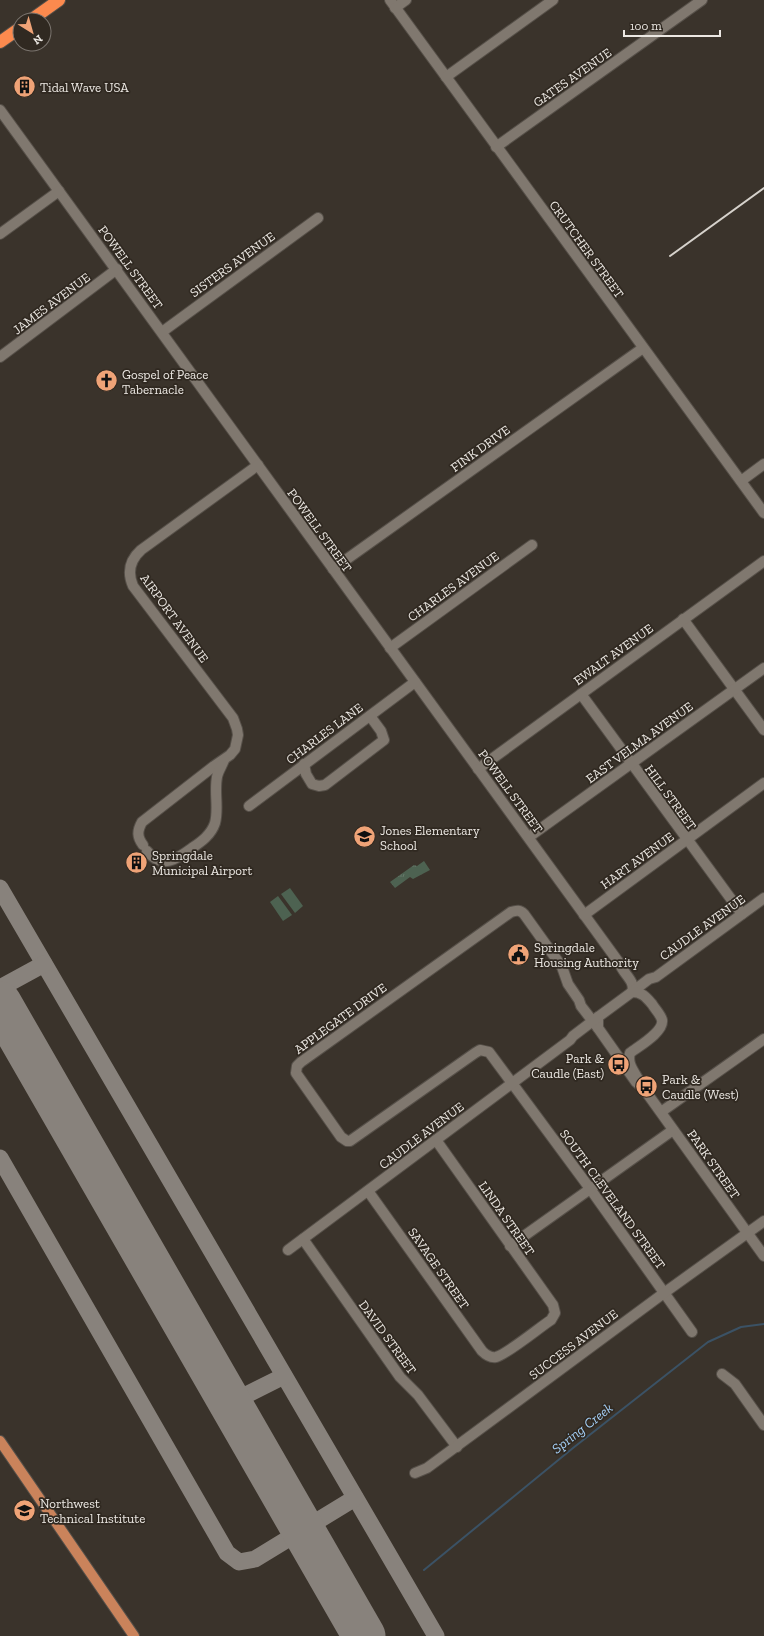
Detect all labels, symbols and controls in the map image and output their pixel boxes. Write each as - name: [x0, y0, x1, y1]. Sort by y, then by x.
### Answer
- north arrow: [12, 12, 52, 52]
- scale bar: [624, 12, 720, 38]
- text: 100 m: [630, 19, 662, 33]
- text: N: [30, 32, 45, 48]
- street label: GATES AVENUE: [530, 45, 615, 110]
- building icon: Tidal Wave USA: [12, 74, 38, 100]
- place label: Tidal Wave USA: [40, 80, 129, 95]
- street label: CRUTCHER STREET: [546, 198, 627, 301]
- street label: POWELL STREET: [95, 223, 166, 312]
- street label: SISTERS AVENUE: [187, 228, 278, 300]
- street label: JAMES AVENUE: [10, 269, 93, 337]
- place label: Gospel of Peace Tabernacle: [122, 367, 208, 397]
- church icon: Gospel of Peace Tabernacle: [93, 368, 119, 394]
- street label: FINK DRIVE: [448, 422, 513, 475]
- street label: POWELL STREET: [284, 486, 355, 575]
- street label: CHARLES AVENUE: [405, 548, 502, 625]
- street label: AIRPORT AVENUE: [137, 571, 212, 666]
- street label: EWALT AVENUE: [571, 620, 656, 688]
- street label: EAST VELMA AVENUE: [583, 698, 696, 786]
- street label: CHARLES LANE: [283, 700, 366, 767]
- street label: POWELL STREET: [475, 747, 546, 836]
- street label: HILL STREET: [642, 762, 699, 833]
- place label: Jones Elementary School: [380, 823, 480, 853]
- school or university icon: Jones Elementary School: [351, 824, 377, 850]
- street label: HART AVENUE: [598, 829, 677, 892]
- place label: Springdale Municipal Airport: [152, 848, 252, 878]
- building icon: Springdale Municipal Airport: [123, 849, 149, 875]
- street label: CAUDLE AVENUE: [657, 891, 748, 963]
- place label: Springdale Housing Authority: [534, 940, 639, 970]
- public building icon: Springdale Housing Authority: [505, 941, 531, 967]
- street label: APPLEGATE DRIVE: [291, 980, 390, 1057]
- place label: Park & Caudle (East): [531, 1051, 605, 1081]
- bus stop icon: Park & Caudle (East): [606, 1052, 632, 1078]
- place label: Park & Caudle (West): [662, 1072, 739, 1102]
- bus stop icon: Park & Caudle (West): [634, 1073, 660, 1099]
- street label: CAUDLE AVENUE: [376, 1098, 467, 1172]
- street label: SOUTH CLEVELAND STREET: [557, 1126, 668, 1272]
- street label: PARK STREET: [684, 1127, 743, 1202]
- street label: LINDA STREET: [476, 1178, 538, 1258]
- street label: SAVAGE STREET: [405, 1225, 472, 1312]
- street label: DAVID STREET: [356, 1298, 419, 1377]
- street label: SUCCESS AVENUE: [526, 1306, 621, 1383]
- water label: Spring Creek: [548, 1399, 616, 1457]
- place label: Northwest Technical Institute: [40, 1496, 145, 1526]
- school or university icon: Northwest Technical Institute: [11, 1497, 37, 1523]

